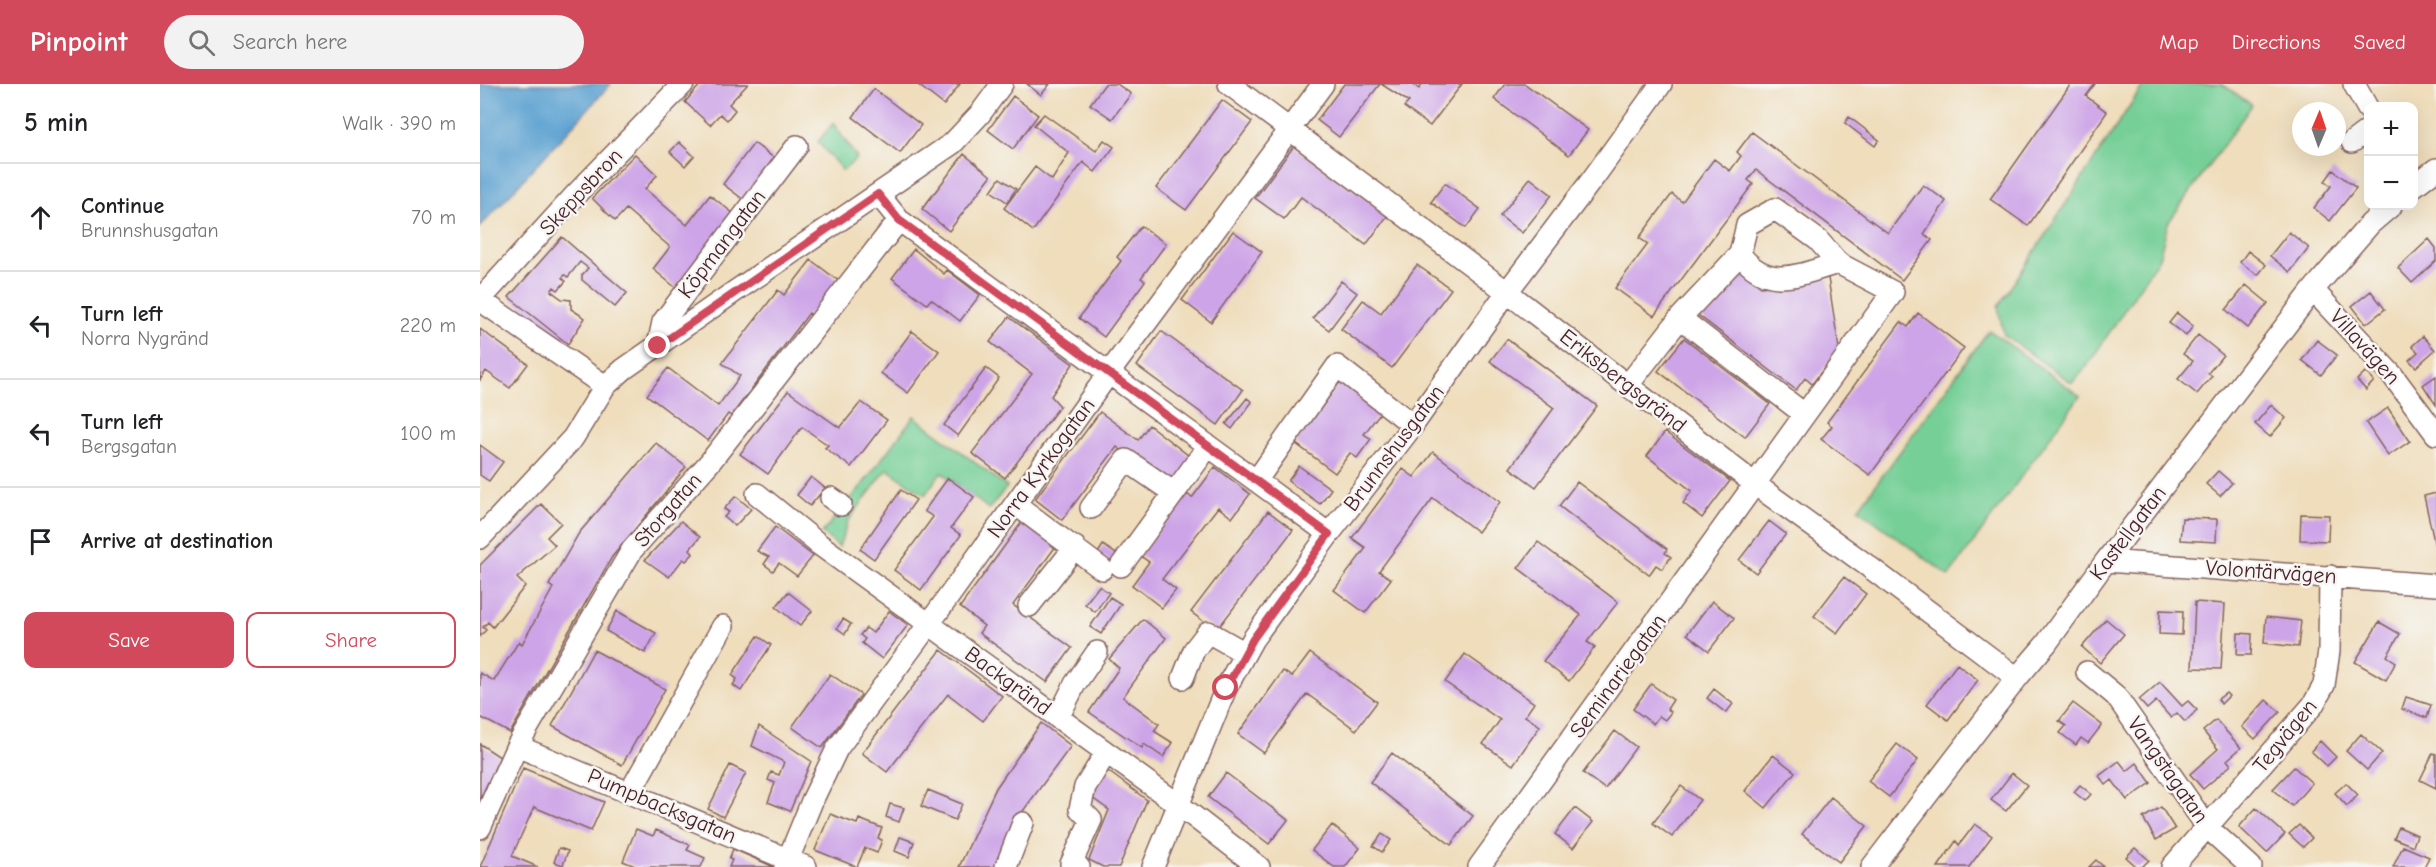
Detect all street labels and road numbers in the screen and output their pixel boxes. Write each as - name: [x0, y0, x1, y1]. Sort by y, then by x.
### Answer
- street label: Skeppsbron: [534, 143, 628, 241]
- street label: Köpmangatan: [673, 184, 771, 304]
- street label: Villavägen: [2324, 304, 2406, 390]
- street label: Eriksbergsgränd: [1555, 324, 1691, 438]
- street label: Brunnshusgatan: [1338, 380, 1450, 516]
- street label: Norra Kyrkogatan: [981, 393, 1101, 543]
- street label: Storgatan: [629, 468, 707, 552]
- street label: Kastellgatan: [2084, 481, 2172, 585]
- street label: Volontärvägen: [2205, 554, 2337, 590]
- street label: Seminariegatan: [1564, 609, 1672, 743]
- street label: Backgränd: [960, 641, 1056, 721]
- street label: Tegvägen: [2247, 694, 2323, 778]
- street label: Vangstagatan: [2122, 712, 2214, 828]
- street label: Pumpbacksgatan: [584, 763, 740, 849]

